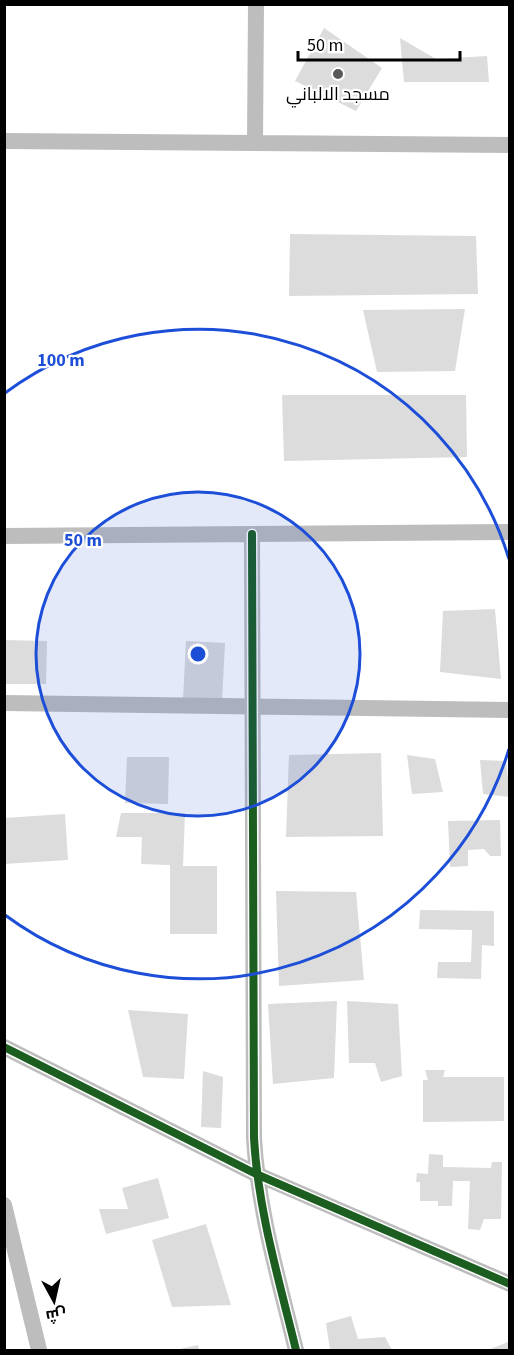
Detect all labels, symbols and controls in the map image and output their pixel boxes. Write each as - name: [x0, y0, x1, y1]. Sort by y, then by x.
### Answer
- scale bar: [298, 24, 460, 62]
- text: 50 m: [307, 33, 343, 58]
- marker: مسجد الالباني: [331, 67, 345, 81]
- place label: مسجد الالباني: [286, 82, 390, 108]
- text: 100 m: [37, 348, 85, 373]
- text: 50 m: [64, 528, 102, 553]
- centre of rings: [188, 644, 208, 664]
- north arrow: [24, 1271, 84, 1331]
- text: ش: [44, 1303, 68, 1327]

